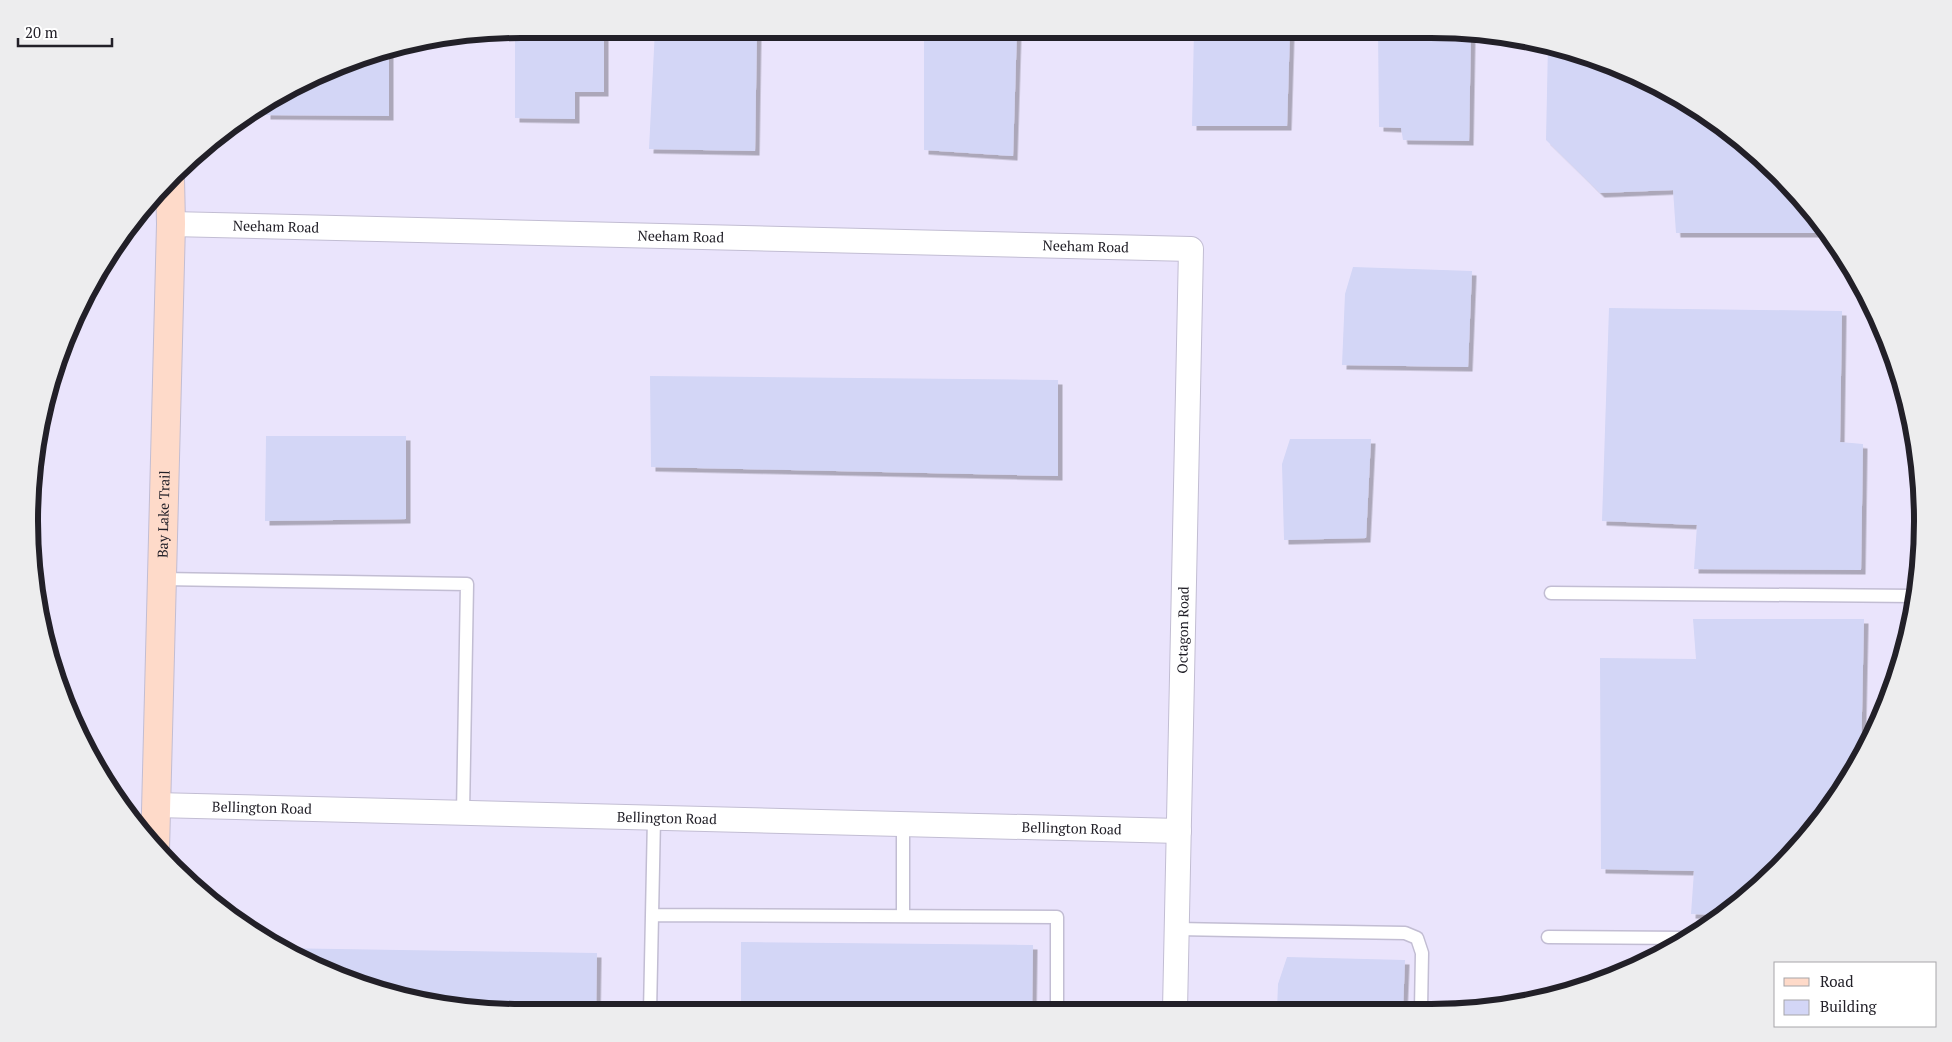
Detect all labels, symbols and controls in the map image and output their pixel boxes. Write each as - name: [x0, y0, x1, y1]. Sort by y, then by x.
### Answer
- scale bar: [18, 15, 111, 47]
- text: 20 m: [25, 22, 58, 42]
- street label: Neeham Road: [233, 216, 320, 237]
- street label: Neeham Road: [637, 225, 725, 247]
- street label: Neeham Road: [1042, 235, 1129, 256]
- street label: Bay Lake Trail: [152, 470, 174, 558]
- street label: Octagon Road: [1172, 586, 1193, 674]
- street label: Bellington Road: [212, 796, 312, 818]
- street label: Bellington Road: [617, 807, 717, 828]
- street label: Bellington Road: [1021, 817, 1122, 839]
- legend: [1774, 962, 1937, 1027]
- text: Road: [1820, 971, 1853, 991]
- text: Building: [1820, 996, 1878, 1016]

